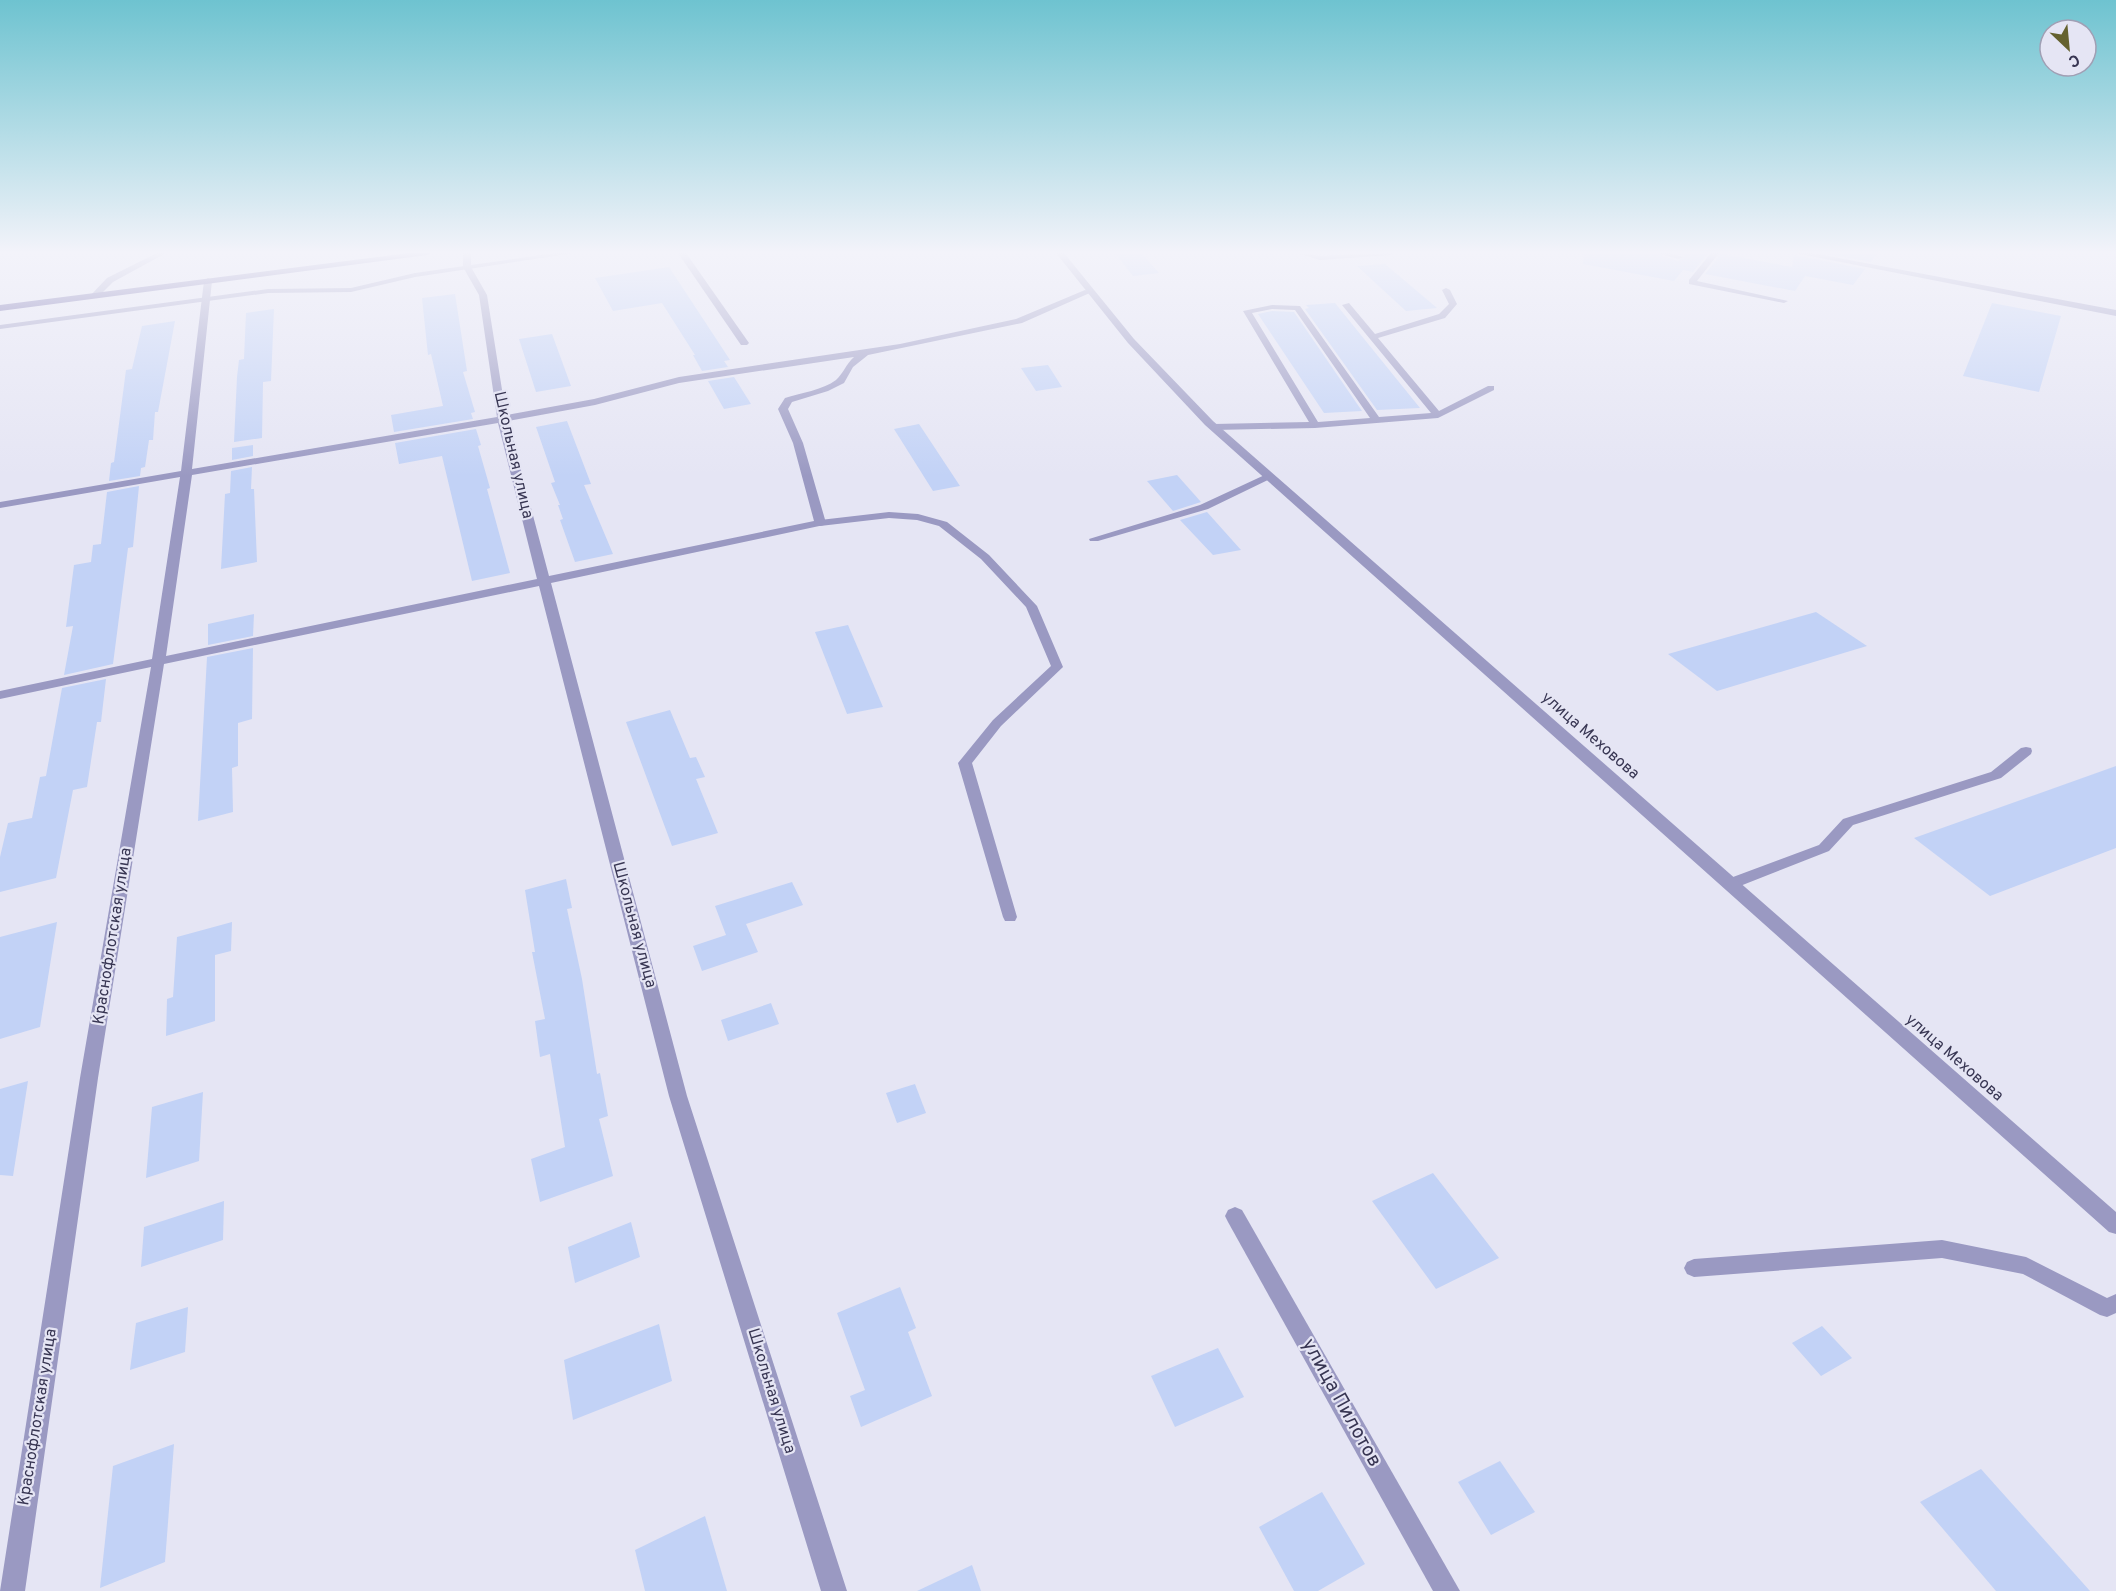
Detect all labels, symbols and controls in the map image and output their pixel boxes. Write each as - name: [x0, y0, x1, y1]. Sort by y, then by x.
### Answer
- north arrow: [2038, 18, 2098, 78]
- text: С: [2065, 48, 2083, 71]
- street label: Школьная улица: [489, 390, 537, 520]
- street label: улица Меховова: [1537, 688, 1643, 784]
- street label: Краснофлотская улица: [89, 846, 137, 1026]
- street label: Школьная улица: [608, 860, 660, 990]
- street label: улица Меховова: [1901, 1010, 2007, 1106]
- street label: Школьная улица: [742, 1326, 800, 1456]
- street label: Краснофлотская улица: [14, 1327, 62, 1507]
- street label: улица Пилотов: [1295, 1334, 1387, 1472]

